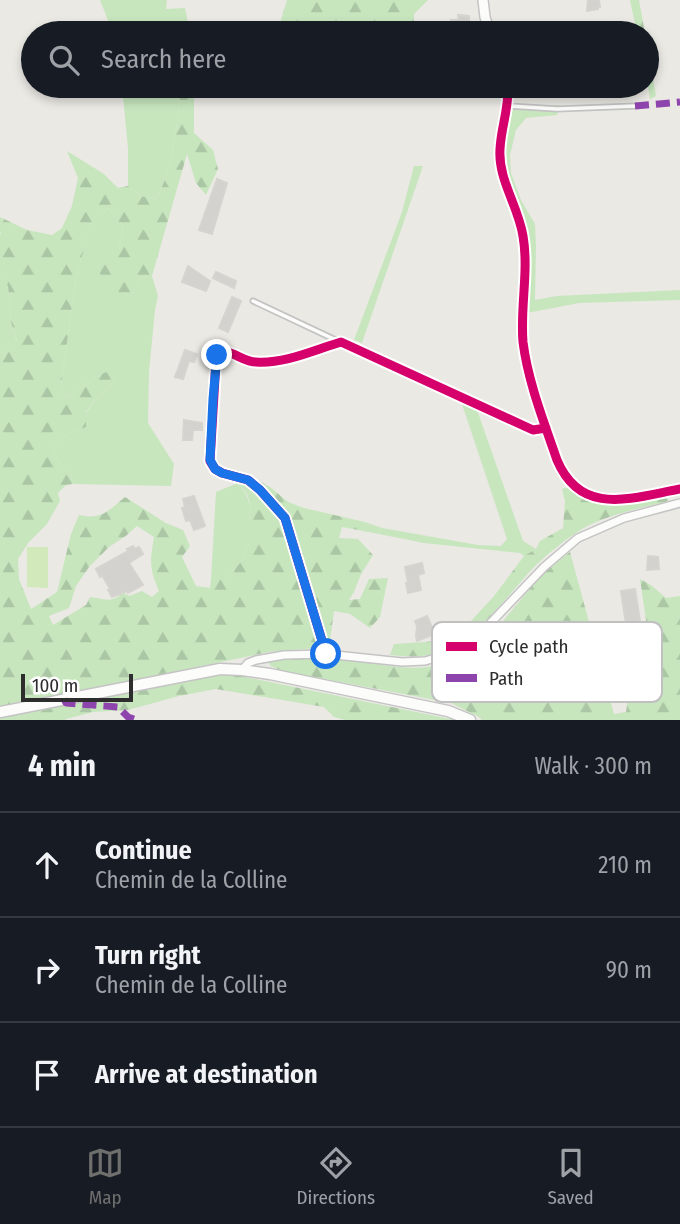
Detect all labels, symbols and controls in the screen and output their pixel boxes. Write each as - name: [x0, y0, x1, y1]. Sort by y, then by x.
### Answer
- search box: [21, 21, 659, 98]
- icon: search: [45, 41, 83, 79]
- text: Search here: [101, 44, 226, 75]
- route end: [201, 339, 232, 370]
- legend: [432, 622, 662, 702]
- text: Cycle path: [489, 635, 568, 658]
- route start: [310, 638, 341, 669]
- text: Path: [489, 667, 524, 690]
- scale bar: [21, 671, 133, 703]
- text: 100 m: [32, 674, 78, 697]
- text: 4 min: [28, 748, 96, 784]
- text: Walk · 300 m: [535, 752, 652, 780]
- text: Continue: [95, 835, 192, 866]
- icon: ahead: [28, 846, 66, 884]
- text: 210 m: [598, 851, 652, 879]
- text: Chemin de la Colline: [95, 866, 287, 894]
- text: Turn right: [95, 940, 201, 971]
- icon: right: [28, 951, 66, 989]
- text: 90 m: [606, 956, 652, 984]
- text: Chemin de la Colline: [95, 971, 287, 999]
- icon: arrive: [28, 1056, 66, 1094]
- text: Arrive at destination: [95, 1059, 318, 1090]
- tab: Map: [86, 1144, 124, 1209]
- tab: Directions: [296, 1144, 375, 1209]
- tab: Saved: [547, 1144, 594, 1209]

